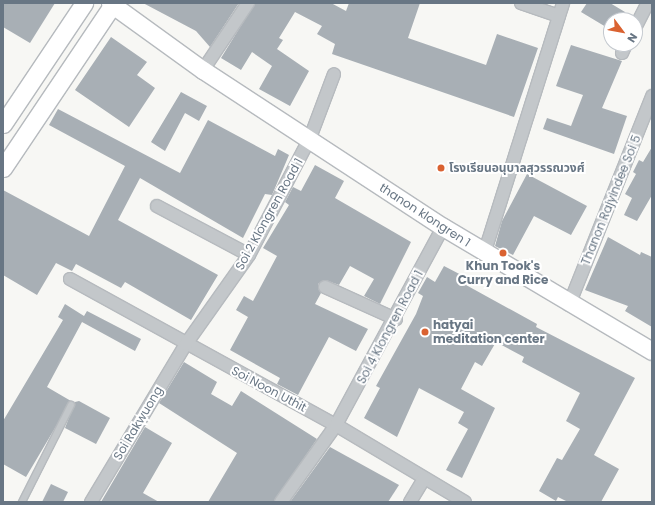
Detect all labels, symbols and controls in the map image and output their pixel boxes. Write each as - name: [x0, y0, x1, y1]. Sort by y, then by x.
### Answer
- north arrow: [603, 12, 643, 52]
- text: N: [623, 30, 641, 46]
- street label: Thanon Rajyindee Soi 5: [578, 133, 644, 267]
- street label: Soi 2 Klongren Road 1: [232, 156, 306, 272]
- place label: โรงเรียนอนุบาลสุวรรณวงศ์: [449, 161, 585, 175]
- marker: โรงเรียนอนุบาลสุวรรณวงศ์: [436, 163, 446, 173]
- street label: thanon klongren 1: [377, 180, 473, 250]
- marker: Khun Took's Curry and Rice: [498, 248, 508, 258]
- place label: Khun Took's Curry and Rice: [458, 259, 548, 287]
- street label: Soi 4 Klongren Road 1: [354, 268, 426, 386]
- place label: hatyai meditation center: [433, 318, 545, 346]
- marker: hatyai meditation center: [420, 327, 430, 337]
- street label: Soi Noon Uthit: [229, 363, 309, 415]
- street label: Soi Rakwuong: [110, 384, 166, 462]

